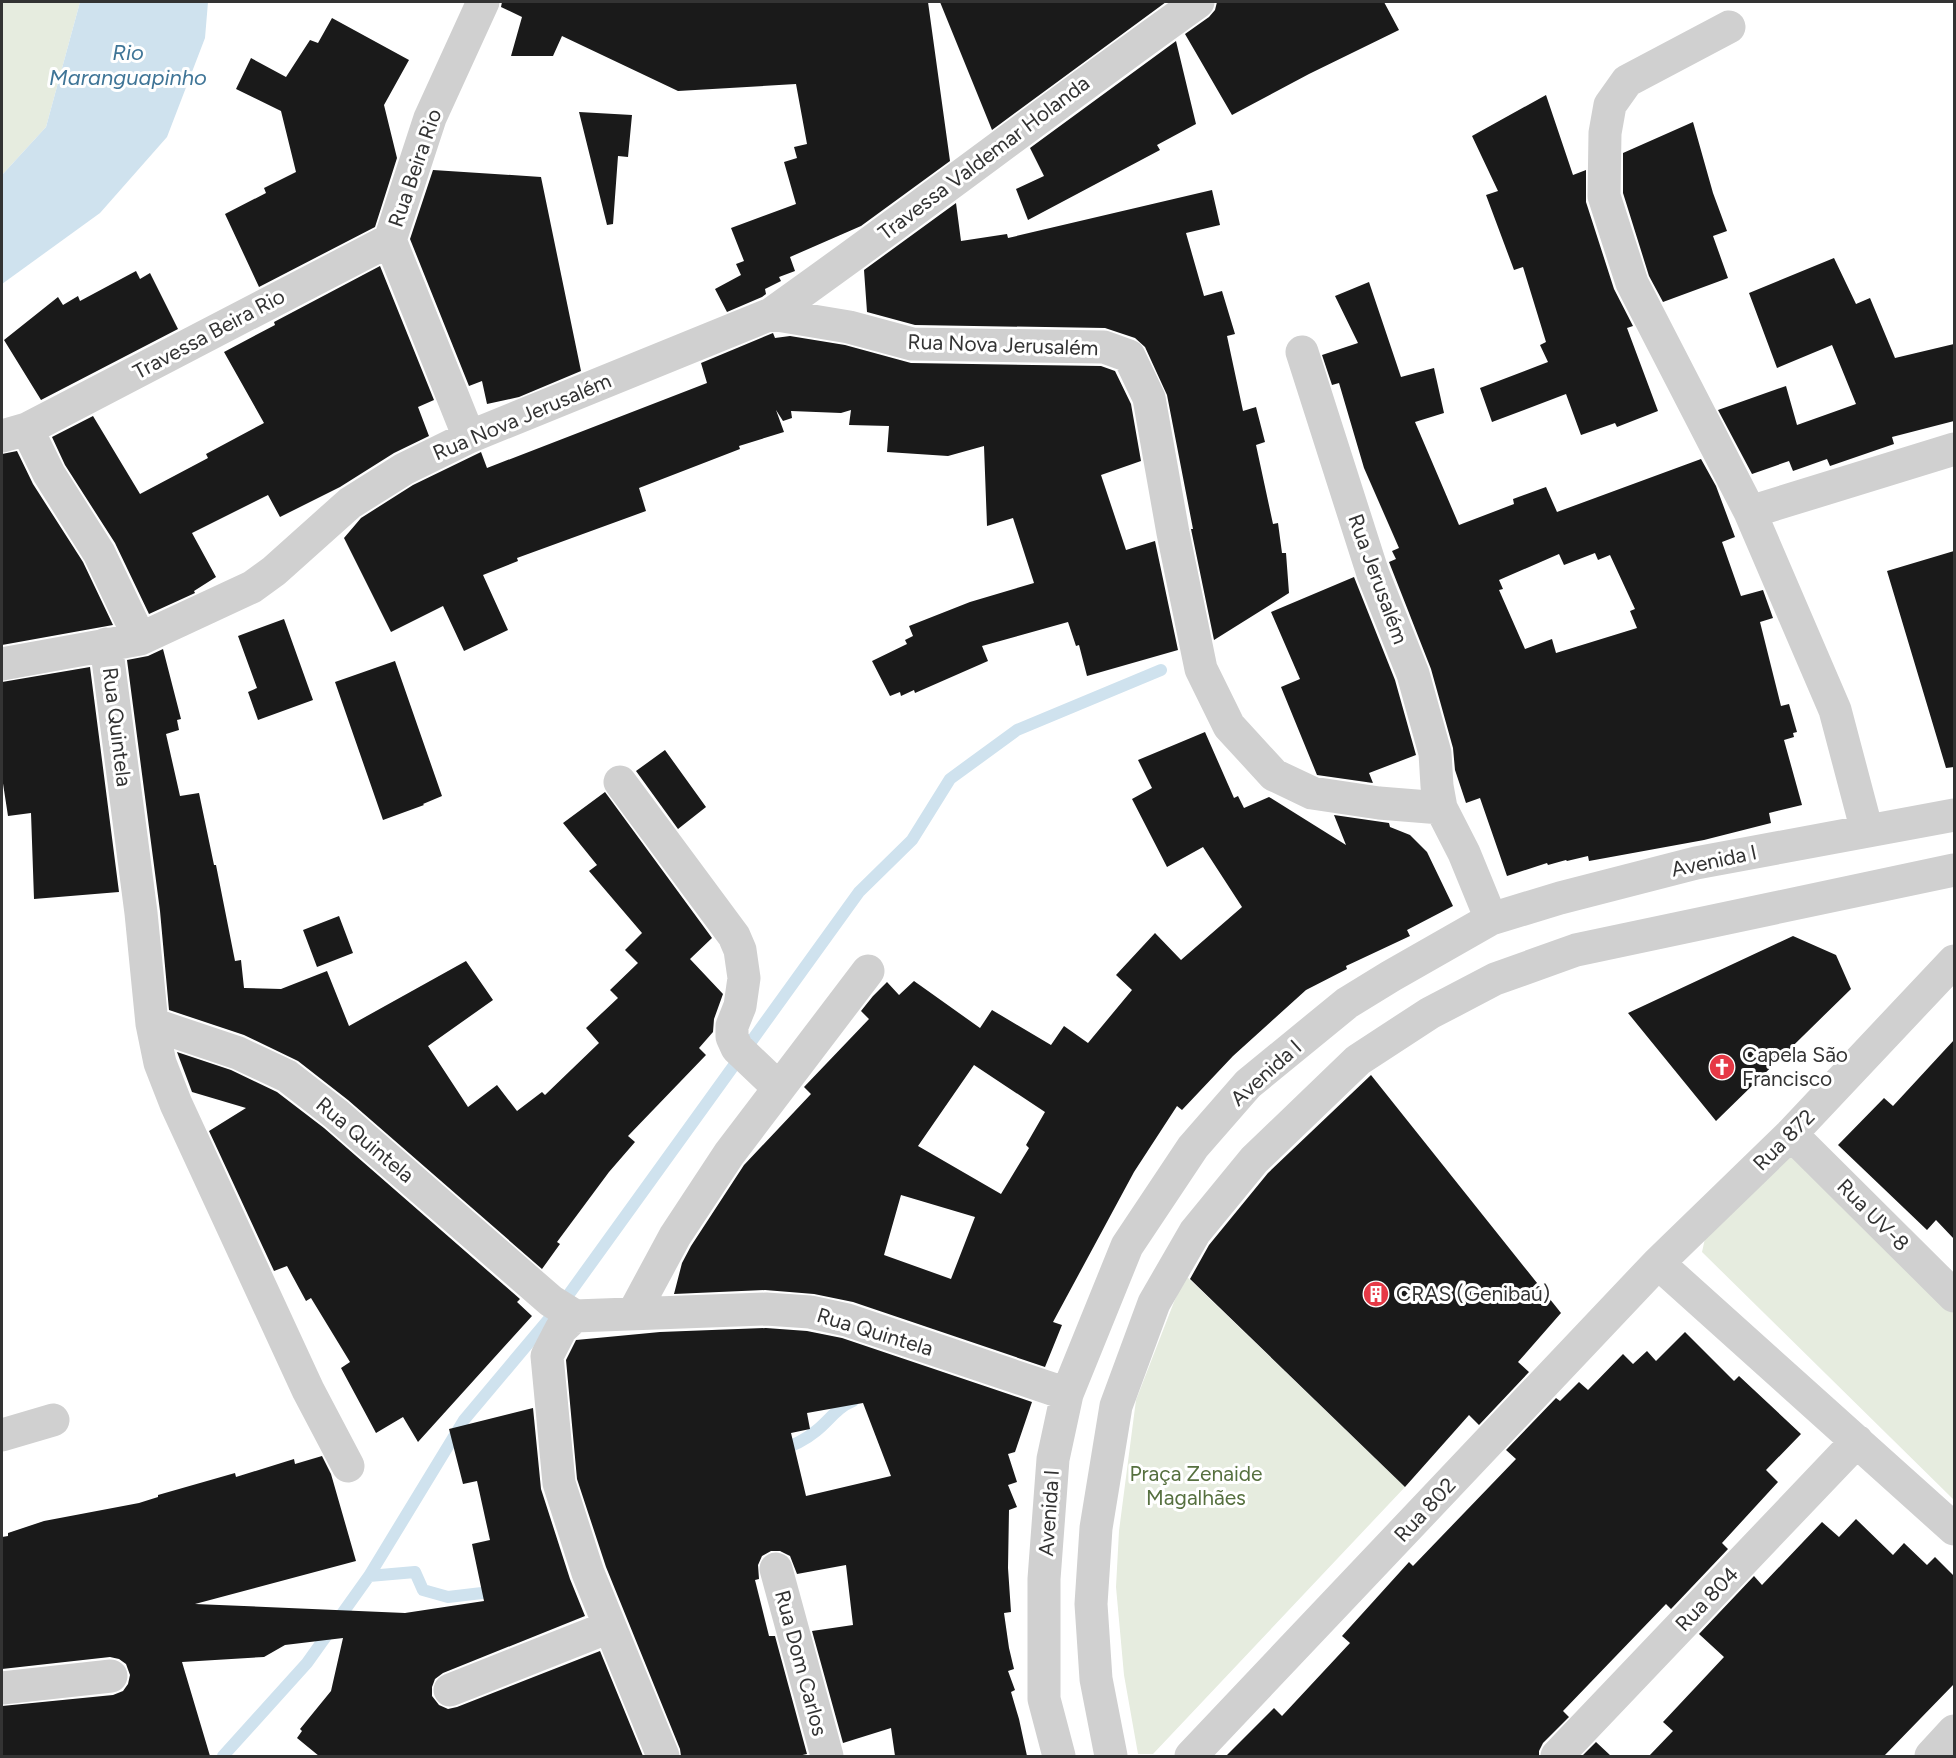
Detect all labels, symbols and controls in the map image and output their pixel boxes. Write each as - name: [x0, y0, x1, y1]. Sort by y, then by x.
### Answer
- water label: Rio Maranguapinho: [49, 39, 207, 91]
- street label: Travessa Valdemar Holanda: [873, 70, 1094, 245]
- street label: Rua Beira Rio: [383, 106, 446, 230]
- street label: Travessa Beira Rio: [129, 283, 289, 384]
- street label: Rua Nova Jerusalém: [907, 329, 1099, 360]
- street label: Rua Nova Jerusalém: [429, 368, 615, 465]
- street label: Rua Jerusalém: [1343, 510, 1414, 647]
- street label: Rua Quintela: [98, 666, 137, 788]
- street label: Avenida I: [1669, 839, 1759, 882]
- street label: Avenida I: [1225, 1034, 1306, 1111]
- place label: Capela São Francisco: [1742, 1042, 1848, 1091]
- church icon: Capela São Francisco: [1707, 1052, 1737, 1082]
- street label: Rua Quintela: [311, 1091, 419, 1188]
- street label: Rua 872: [1748, 1104, 1820, 1176]
- street label: Rua UV-8: [1832, 1173, 1915, 1256]
- building icon: CRAS (Genibaú): [1361, 1279, 1391, 1309]
- place label: CRAS (Genibaú): [1396, 1281, 1550, 1306]
- street label: Rua Quintela: [814, 1302, 936, 1361]
- park label: Praça Zenaide Magalhães: [1129, 1461, 1263, 1510]
- street label: Avenida I: [1033, 1469, 1064, 1557]
- street label: Rua 802: [1389, 1472, 1461, 1547]
- street label: Rua 804: [1670, 1561, 1743, 1636]
- street label: Rua Dom Carlos: [770, 1587, 833, 1739]

